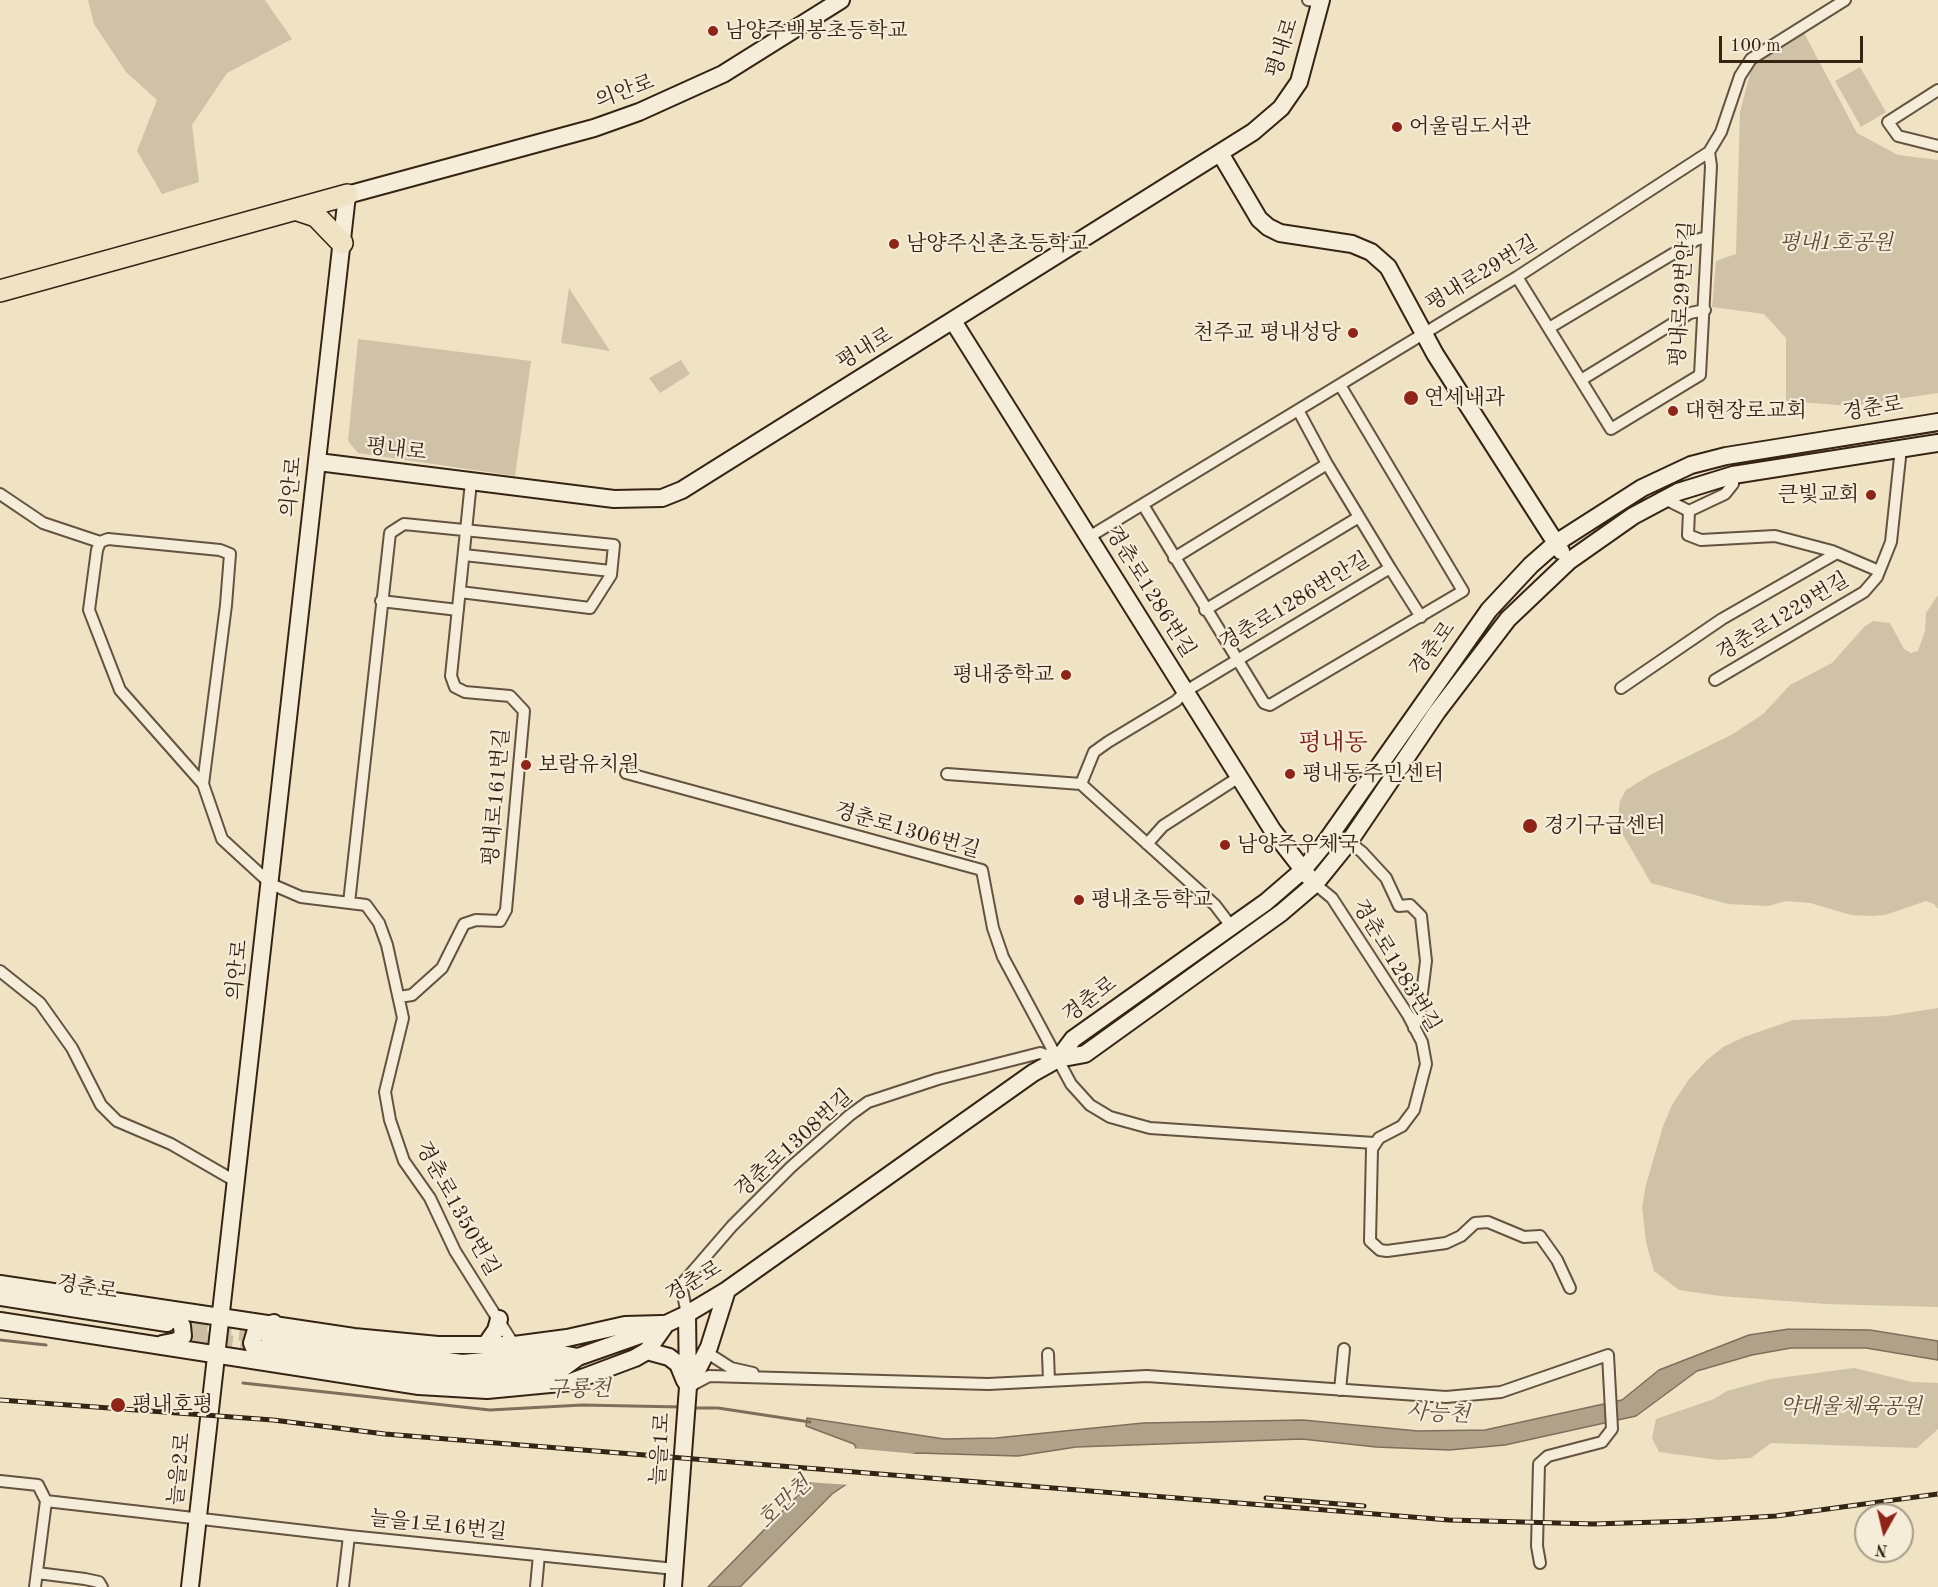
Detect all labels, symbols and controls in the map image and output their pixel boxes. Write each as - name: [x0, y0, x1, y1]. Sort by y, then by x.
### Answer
- street label: 평내로: [1262, 15, 1304, 81]
- place label: 남양주백봉초등학교: [725, 18, 908, 44]
- marker: 남양주백봉초등학교: [706, 24, 720, 38]
- scale bar: [1722, 24, 1866, 62]
- text: 100 m: [1730, 37, 1781, 55]
- street label: 의안로: [592, 70, 658, 114]
- place label: 어울림도서관: [1409, 114, 1531, 140]
- marker: 어울림도서관: [1390, 120, 1404, 134]
- street label: 평내로29번안길: [1665, 220, 1701, 368]
- park label: 평내1호공원: [1779, 230, 1893, 256]
- place label: 남양주신촌초등학교: [906, 231, 1089, 257]
- street label: 평내로29번길: [1422, 231, 1542, 317]
- marker: 남양주신촌초등학교: [887, 237, 901, 251]
- place label: 천주교 평내성당: [1193, 320, 1341, 346]
- street label: 평내로: [832, 323, 898, 375]
- marker: 천주교 평내성당: [1346, 326, 1360, 340]
- place label: 연세내과: [1424, 385, 1505, 411]
- marker: 연세내과: [1402, 389, 1420, 407]
- street label: 경춘로: [1841, 392, 1905, 426]
- place label: 대현장로교회: [1685, 398, 1807, 424]
- marker: 대현장로교회: [1666, 404, 1680, 418]
- street label: 평내로: [364, 434, 428, 466]
- street label: 의안로: [276, 455, 308, 519]
- place label: 큰빛교회: [1778, 482, 1859, 508]
- marker: 큰빛교회: [1864, 488, 1878, 502]
- street label: 경춘로1286번길: [1100, 522, 1200, 662]
- street label: 경춘로1286번안길: [1215, 547, 1375, 657]
- street label: 경춘로1229번길: [1712, 568, 1854, 666]
- street label: 경춘로: [1405, 617, 1461, 681]
- place label: 평내중학교: [953, 662, 1054, 688]
- marker: 평내중학교: [1059, 668, 1073, 682]
- street label: 평내로161번길: [478, 727, 516, 867]
- district label: 평내동: [1298, 730, 1368, 758]
- place label: 보람유치원: [538, 752, 639, 778]
- marker: 보람유치원: [519, 758, 533, 772]
- place label: 평내동주민센터: [1302, 761, 1444, 787]
- marker: 평내동주민센터: [1283, 767, 1297, 781]
- street label: 경춘로1306번길: [831, 798, 983, 864]
- place label: 경기구급센터: [1544, 813, 1666, 839]
- marker: 경기구급센터: [1521, 817, 1539, 835]
- place label: 남양주우체국: [1237, 832, 1359, 858]
- marker: 남양주우체국: [1218, 838, 1232, 852]
- place label: 평내초등학교: [1091, 887, 1213, 913]
- marker: 평내초등학교: [1072, 893, 1086, 907]
- street label: 경춘로1283번길: [1347, 895, 1445, 1037]
- street label: 의안로: [222, 938, 254, 1002]
- street label: 경춘로: [1058, 972, 1122, 1028]
- street label: 경춘로1308번길: [730, 1084, 858, 1204]
- street label: 경춘로1350번길: [410, 1137, 504, 1281]
- street label: 경춘로: [661, 1256, 727, 1308]
- street label: 경춘로: [55, 1271, 119, 1305]
- water label: 구룡천: [547, 1376, 611, 1404]
- place label: 평내호평: [132, 1392, 213, 1418]
- park label: 약대울체육공원: [1780, 1394, 1922, 1420]
- marker: 평내호평: [109, 1396, 127, 1414]
- water label: 사능천: [1405, 1399, 1471, 1429]
- street label: 늘을1로: [646, 1412, 676, 1486]
- street label: 늘을2로: [164, 1431, 196, 1507]
- water label: 호만천: [753, 1471, 817, 1535]
- north arrow: [1854, 1503, 1914, 1563]
- street label: 늘을1로16번길: [368, 1506, 508, 1546]
- text: N: [1875, 1540, 1889, 1558]

